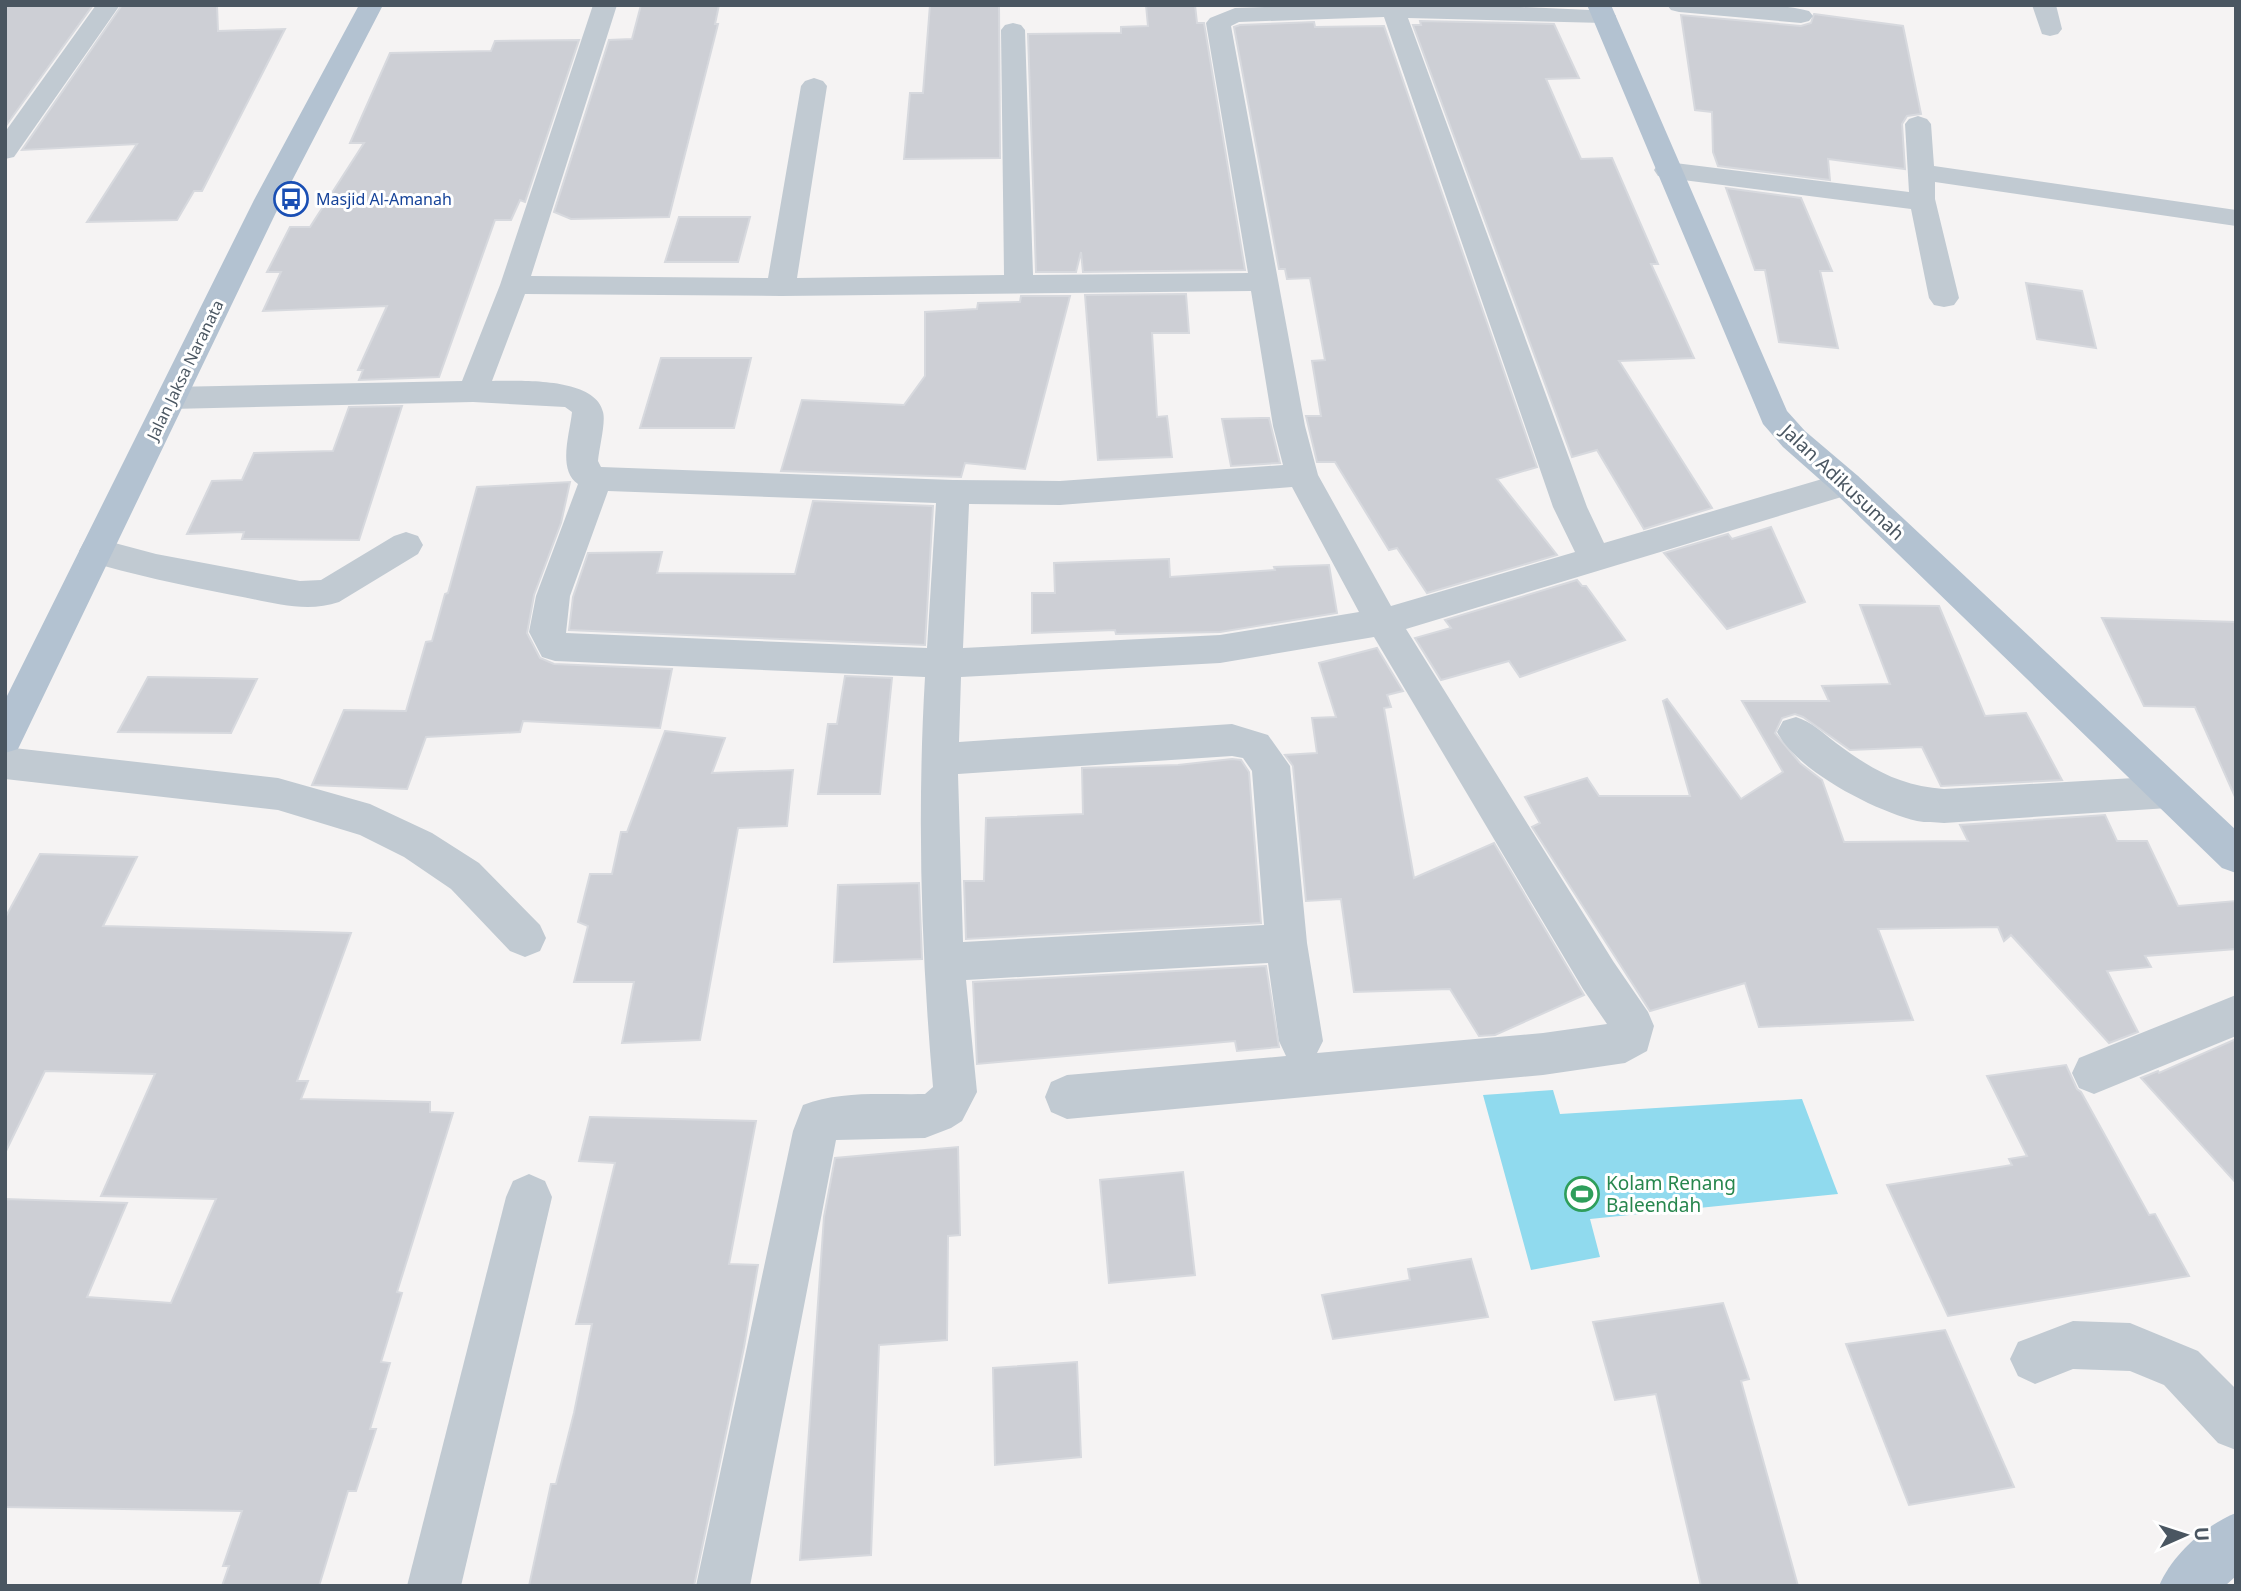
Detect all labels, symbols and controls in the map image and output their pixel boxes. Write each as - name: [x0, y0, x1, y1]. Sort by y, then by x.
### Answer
- bus stop icon: Masjid Al-Amanah: [272, 180, 310, 218]
- place label: Masjid Al-Amanah: [316, 188, 452, 210]
- street label: Jalan Jaksa Naranata: [141, 296, 228, 445]
- street label: Jalan Adikusumah: [1774, 417, 1910, 546]
- place label: Kolam Renang Baleendah: [1606, 1170, 1736, 1218]
- sports icon: Kolam Renang Baleendah: [1563, 1175, 1601, 1213]
- north arrow: [2150, 1500, 2220, 1570]
- text: U: [2189, 1526, 2215, 1542]

